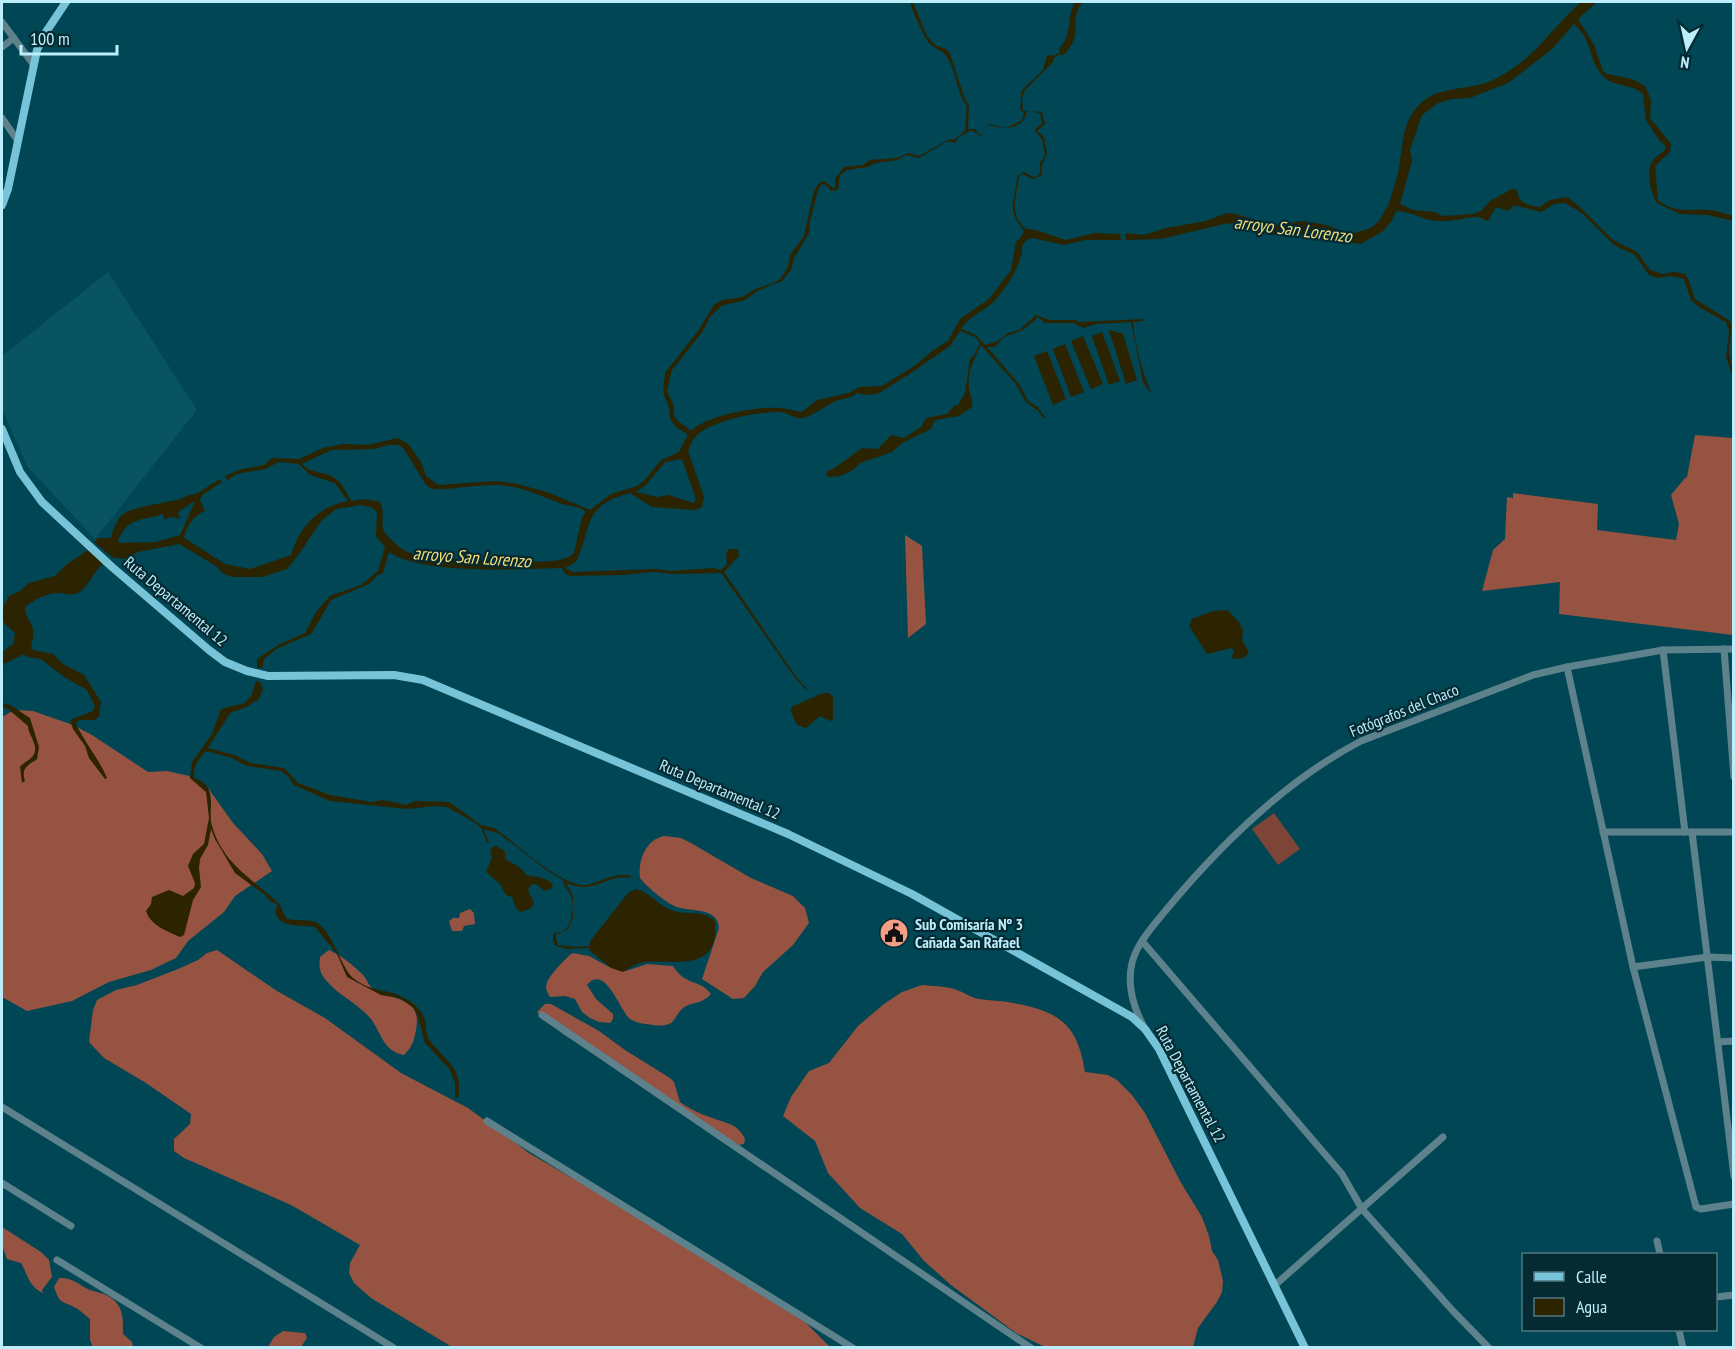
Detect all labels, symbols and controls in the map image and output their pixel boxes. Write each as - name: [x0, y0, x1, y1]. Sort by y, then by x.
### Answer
- scale bar: [21, 18, 117, 56]
- north arrow: [1657, 18, 1717, 78]
- text: 100 m: [30, 27, 70, 50]
- text: N: [1679, 52, 1691, 73]
- water label: arroyo San Lorenzo: [1233, 210, 1354, 248]
- water label: arroyo San Lorenzo: [412, 541, 533, 573]
- street label: Ruta Departamental 12: [120, 552, 232, 650]
- street label: Fotógrafos del Chaco: [1347, 679, 1462, 741]
- street label: Ruta Departamental 12: [657, 755, 783, 823]
- place label: Sub Comisaría Nº 3 Cañada San Rafael: [915, 914, 1023, 952]
- public building icon: Sub Comisaría Nº 3 Cañada San Rafael: [878, 917, 910, 949]
- street label: Ruta Departamental 12: [1152, 1022, 1230, 1146]
- legend: [1522, 1253, 1717, 1331]
- text: Calle: [1576, 1265, 1607, 1288]
- text: Agua: [1576, 1295, 1607, 1318]

